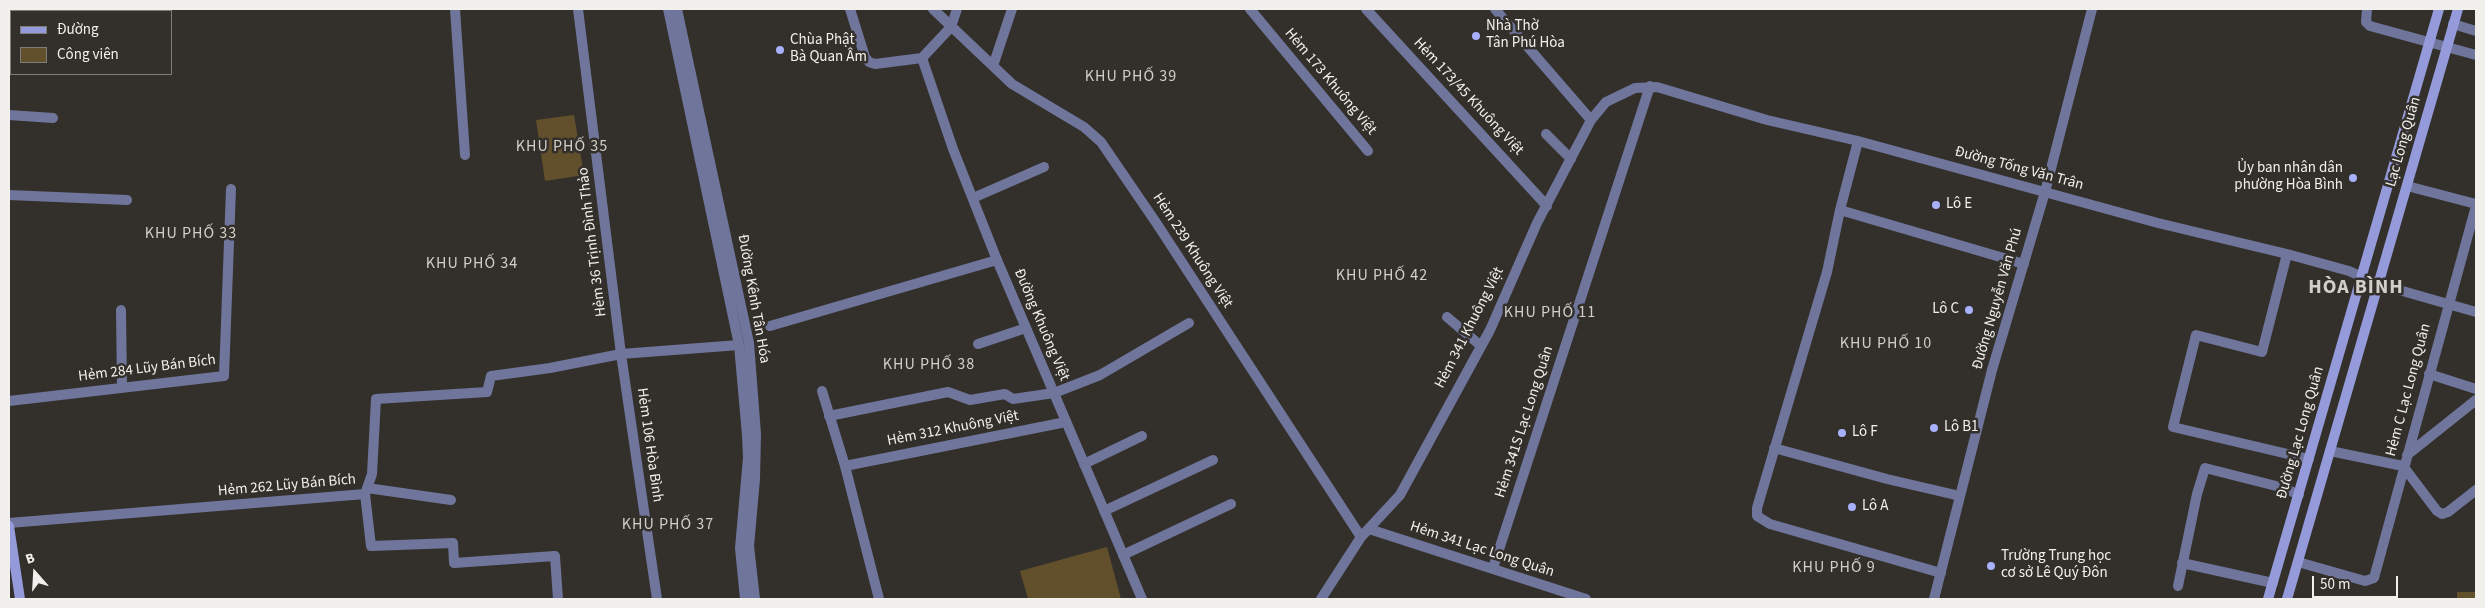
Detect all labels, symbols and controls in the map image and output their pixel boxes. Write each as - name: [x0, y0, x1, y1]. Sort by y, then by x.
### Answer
- legend: [10, 10, 172, 75]
- place label: Nhà Thờ Tân Phú Hòa: [1486, 18, 1565, 53]
- text: Đường: [57, 19, 99, 40]
- street label: Hẻm 173 Khuông Việt: [1280, 25, 1380, 139]
- marker: Nhà Thờ Tân Phú Hòa: [1470, 30, 1482, 42]
- place label: Chùa Phật Bà Quan Âm: [790, 32, 867, 67]
- street label: Hẻm 173/45 Khuông Việt: [1409, 35, 1527, 159]
- text: Công viên: [57, 44, 119, 65]
- marker: Chùa Phật Bà Quan Âm: [774, 44, 786, 56]
- district label: KHU PHỐ 39: [1084, 67, 1178, 87]
- street label: Lạc Long Quân: [2383, 95, 2425, 189]
- district label: KHU PHỐ 35: [515, 137, 609, 157]
- street label: Đường Tống Văn Trân: [1953, 143, 2085, 195]
- place label: Ủy ban nhân dân phường Hòa Bình: [2234, 160, 2343, 195]
- street label: Hẻm 36 Trịnh Đình Thảo: [575, 166, 611, 318]
- marker: Ủy ban nhân dân phường Hòa Bình: [2347, 172, 2359, 184]
- street label: Hẻm 239 Khuông Việt: [1148, 190, 1236, 312]
- place label: Lô E: [1946, 196, 1972, 214]
- marker: Lô E: [1930, 199, 1942, 211]
- district label: KHU PHỐ 33: [144, 224, 238, 244]
- street label: Đường Nguyễn Văn Phú: [1969, 226, 2027, 372]
- street label: Đường Kênh Tân Hóa: [733, 233, 773, 365]
- district label: KHU PHỐ 34: [425, 254, 519, 274]
- street label: Hẻm 341 Khuông Việt: [1432, 264, 1508, 392]
- street label: Đường Khuông Việt: [1009, 266, 1073, 384]
- district label: KHU PHỐ 42: [1335, 266, 1429, 286]
- district label: HÒA BÌNH: [2307, 277, 2405, 301]
- place label: Lô C: [1932, 301, 1959, 319]
- district label: KHU PHỐ 11: [1503, 303, 1597, 323]
- marker: Lô C: [1963, 304, 1975, 316]
- street label: Hẻm C Lạc Long Quân: [2383, 322, 2435, 458]
- district label: KHU PHỐ 10: [1839, 334, 1933, 354]
- street label: Hẻm 341S Lạc Long Quân: [1492, 344, 1558, 500]
- street label: Hẻm 284 Lũy Bán Bích: [77, 352, 217, 386]
- district label: KHU PHỐ 38: [882, 355, 976, 375]
- street label: Đường Lạc Long Quân: [2273, 365, 2329, 501]
- street label: Hẻm 106 Hòa Bình: [632, 387, 666, 503]
- street label: Hẻm 312 Khuông Việt: [886, 407, 1020, 451]
- place label: Lô B1: [1944, 419, 1979, 437]
- marker: Lô B1: [1928, 422, 1940, 434]
- place label: Lô F: [1852, 424, 1878, 442]
- marker: Lô F: [1836, 427, 1848, 439]
- street label: Hẻm 262 Lũy Bán Bích: [217, 471, 357, 501]
- place label: Lô A: [1862, 498, 1888, 516]
- marker: Lô A: [1846, 501, 1858, 513]
- district label: KHU PHỐ 37: [621, 515, 715, 535]
- street label: Hẻm 341 Lạc Long Quân: [1408, 518, 1556, 582]
- north arrow: [10, 548, 60, 598]
- text: B: [23, 548, 37, 570]
- place label: Trường Trung học cơ sở Lê Quý Đôn: [2001, 548, 2111, 583]
- district label: KHU PHỐ 9: [1791, 558, 1877, 578]
- marker: Trường Trung học cơ sở Lê Quý Đôn: [1985, 560, 1997, 572]
- scale bar: [2315, 566, 2401, 598]
- text: 50 m: [2320, 574, 2350, 595]

